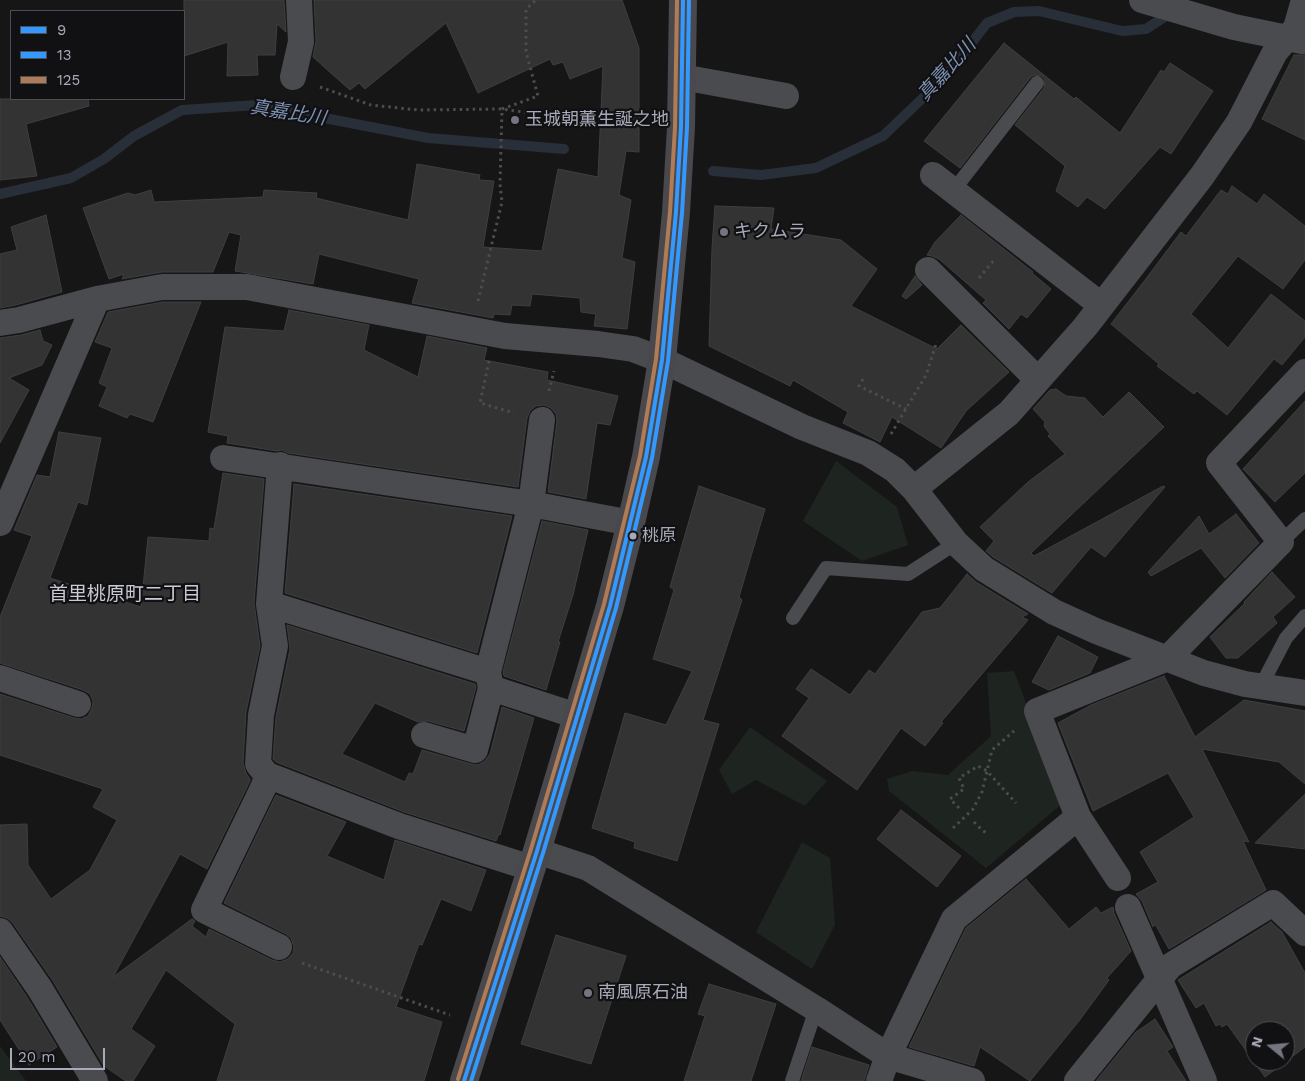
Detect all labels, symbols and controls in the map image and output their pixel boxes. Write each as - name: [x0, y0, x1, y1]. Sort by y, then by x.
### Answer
- legend: [10, 10, 185, 100]
- text: 9: [57, 21, 66, 39]
- water label: 真嘉比川: [913, 34, 981, 106]
- text: 13: [57, 46, 72, 64]
- text: 125: [57, 71, 80, 89]
- water label: 真嘉比川: [249, 96, 327, 130]
- place label: 玉城朝薫生誕之地: [525, 109, 669, 131]
- marker: 玉城朝薫生誕之地: [509, 114, 521, 126]
- place label: キクムラ: [734, 221, 806, 243]
- marker: キクムラ: [718, 226, 730, 238]
- place label: 桃原: [642, 526, 676, 546]
- marker: 桃原: [628, 531, 638, 541]
- district label: 首里桃原町二丁目: [49, 583, 201, 605]
- place label: 南風原石油: [598, 982, 688, 1004]
- marker: 南風原石油: [582, 987, 594, 999]
- north arrow: [1245, 1021, 1295, 1071]
- text: N: [1247, 1035, 1266, 1049]
- scale bar: [12, 1038, 108, 1070]
- text: 20 m: [18, 1048, 56, 1066]

